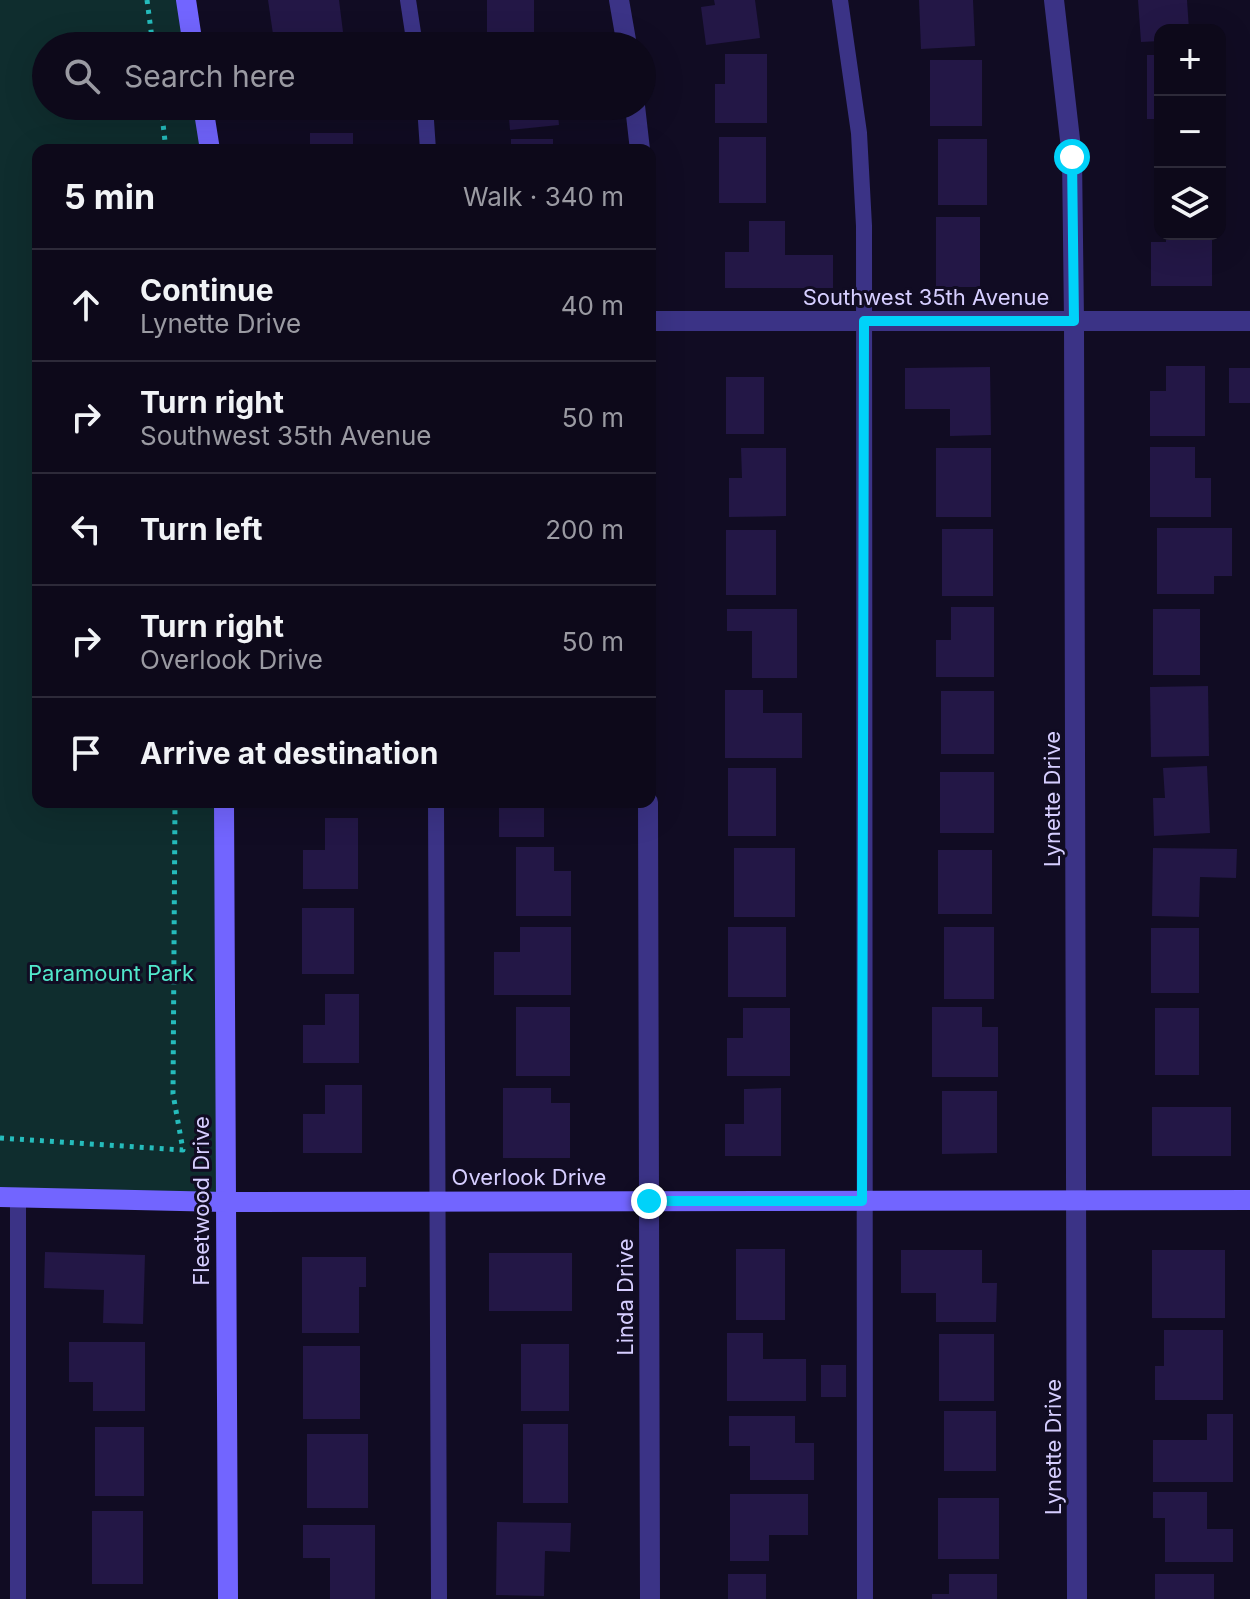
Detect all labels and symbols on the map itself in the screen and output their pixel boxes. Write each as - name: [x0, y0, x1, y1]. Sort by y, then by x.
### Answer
- route start: [1054, 139, 1090, 175]
- street label: Southwest 35th Avenue: [803, 284, 1049, 310]
- street label: Lynette Drive: [1039, 731, 1065, 867]
- park label: Paramount Park: [28, 960, 194, 986]
- street label: Fleetwood Drive: [188, 1116, 214, 1286]
- street label: Overlook Drive: [452, 1164, 606, 1190]
- route end: [631, 1183, 667, 1219]
- street label: Linda Drive: [612, 1238, 638, 1356]
- street label: Lynette Drive: [1040, 1379, 1066, 1515]

